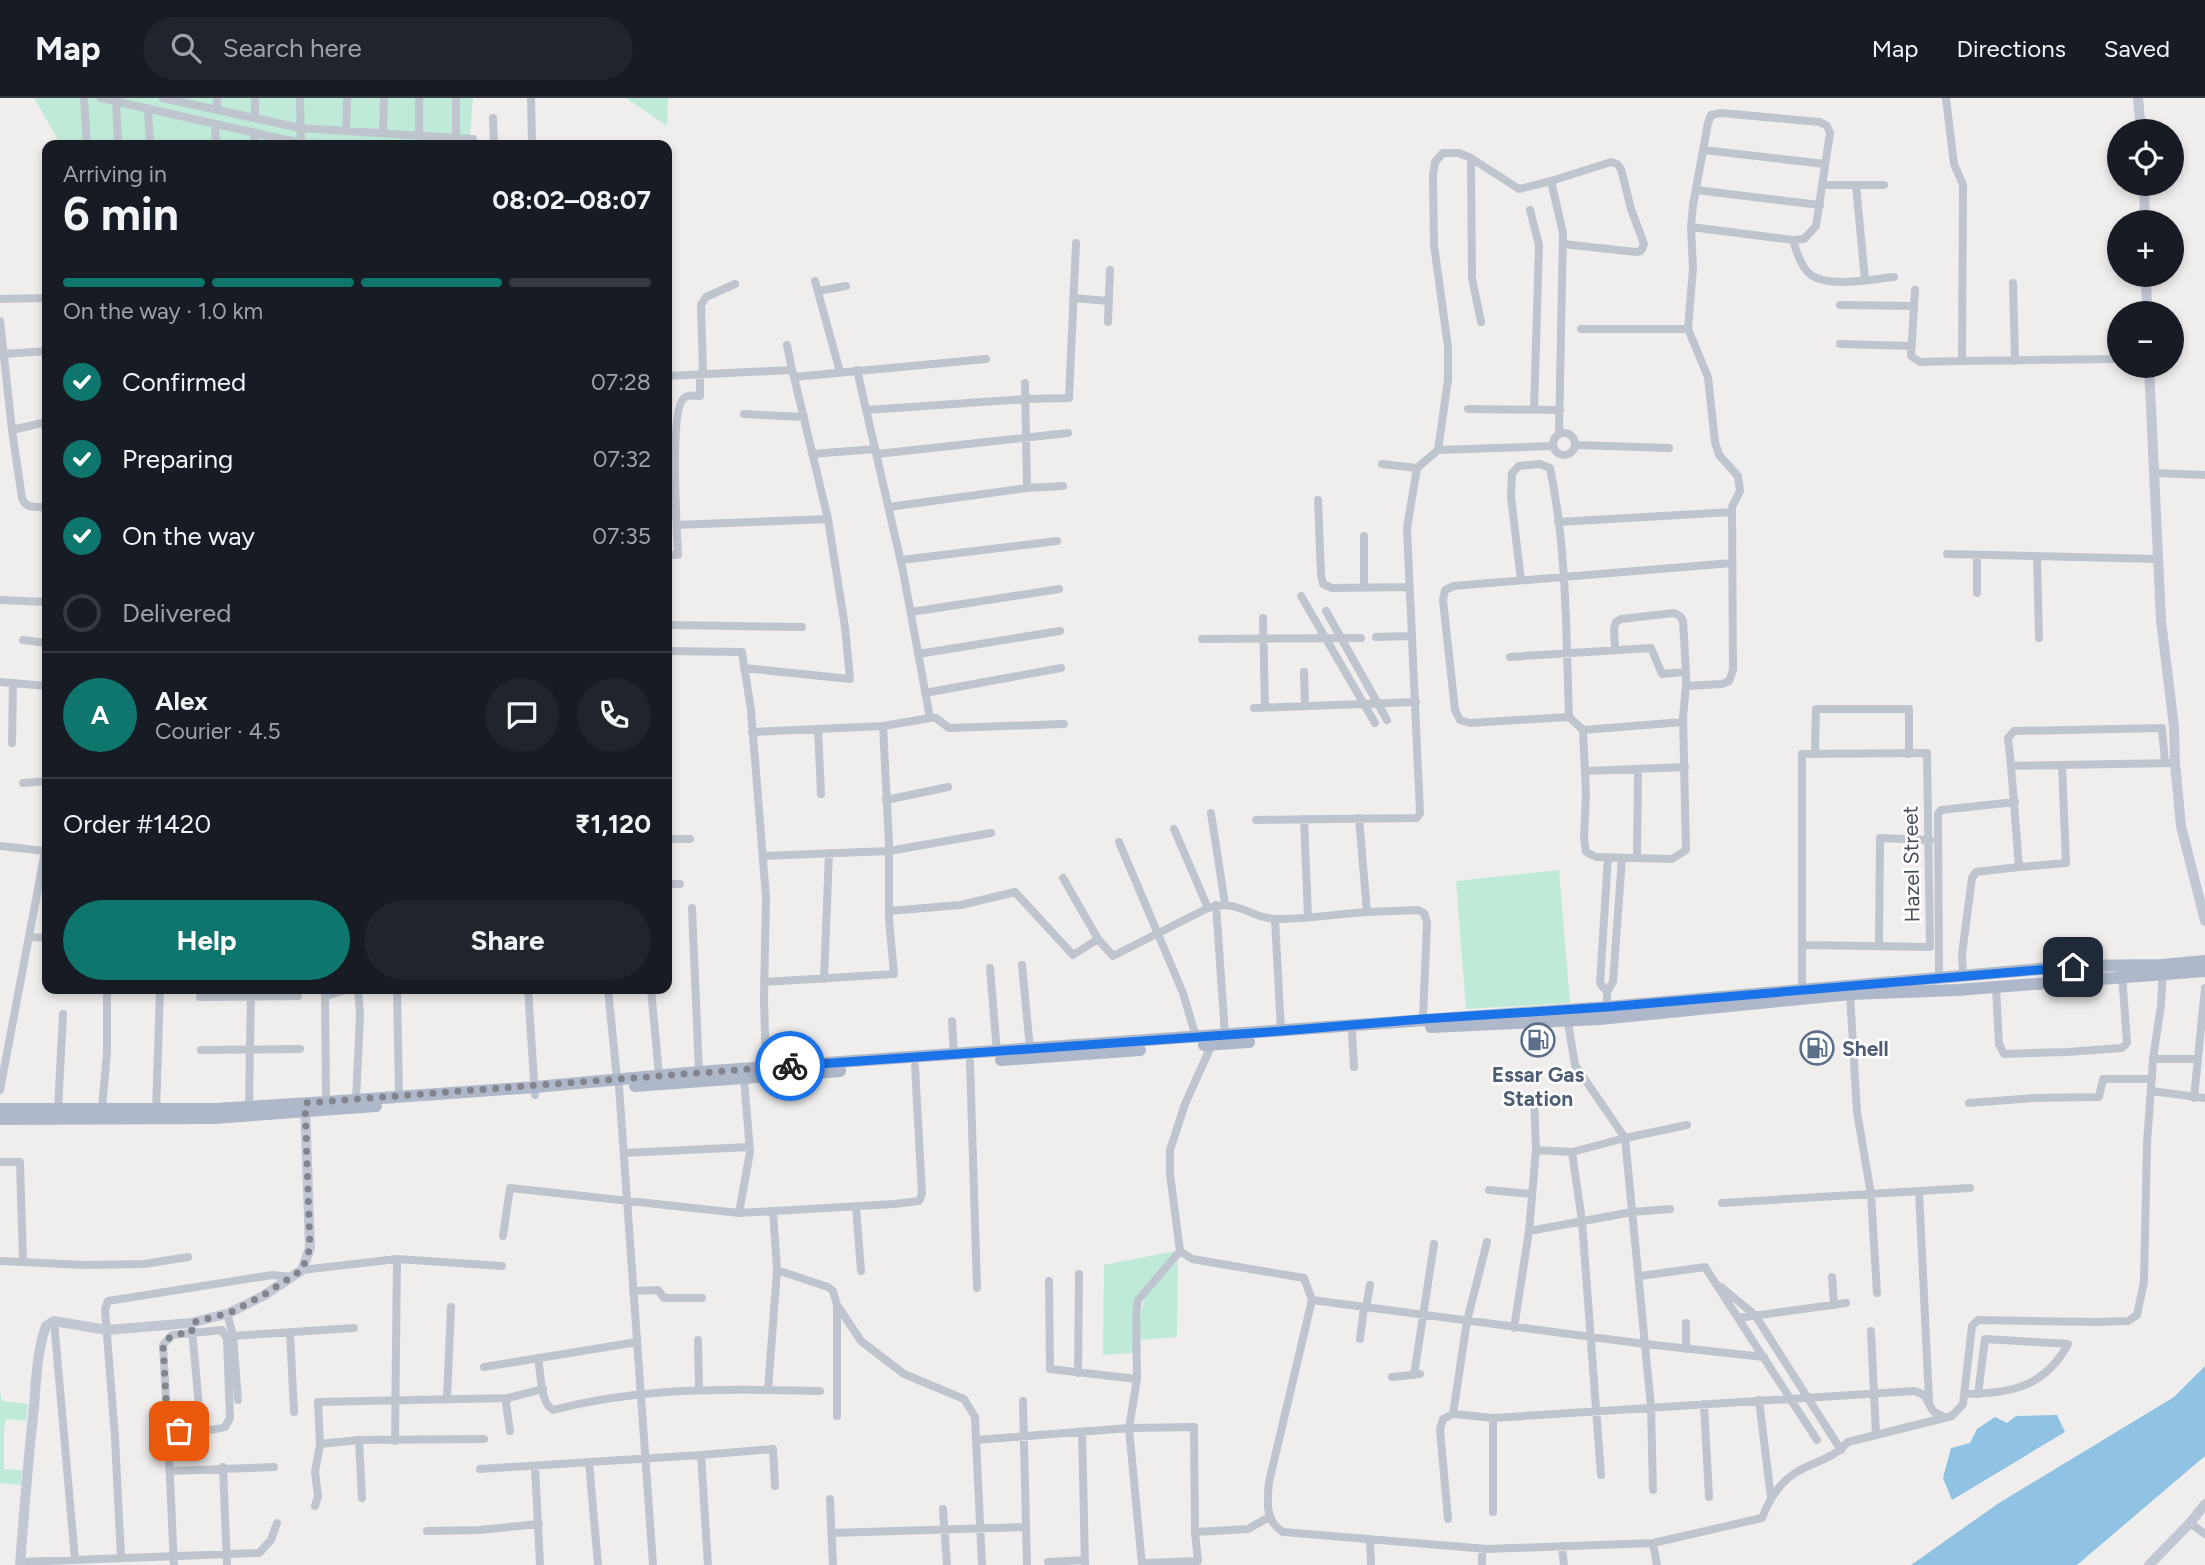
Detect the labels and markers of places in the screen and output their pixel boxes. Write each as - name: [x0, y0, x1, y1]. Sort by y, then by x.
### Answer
- pin: [2043, 937, 2103, 997]
- fuel station icon: Essar Gas Station: [1519, 1021, 1557, 1059]
- fuel station icon: Shell: [1798, 1029, 1836, 1067]
- place label: Shell: [1842, 1036, 1889, 1061]
- place label: Essar Gas Station: [1492, 1062, 1585, 1111]
- pin: [149, 1401, 209, 1461]

